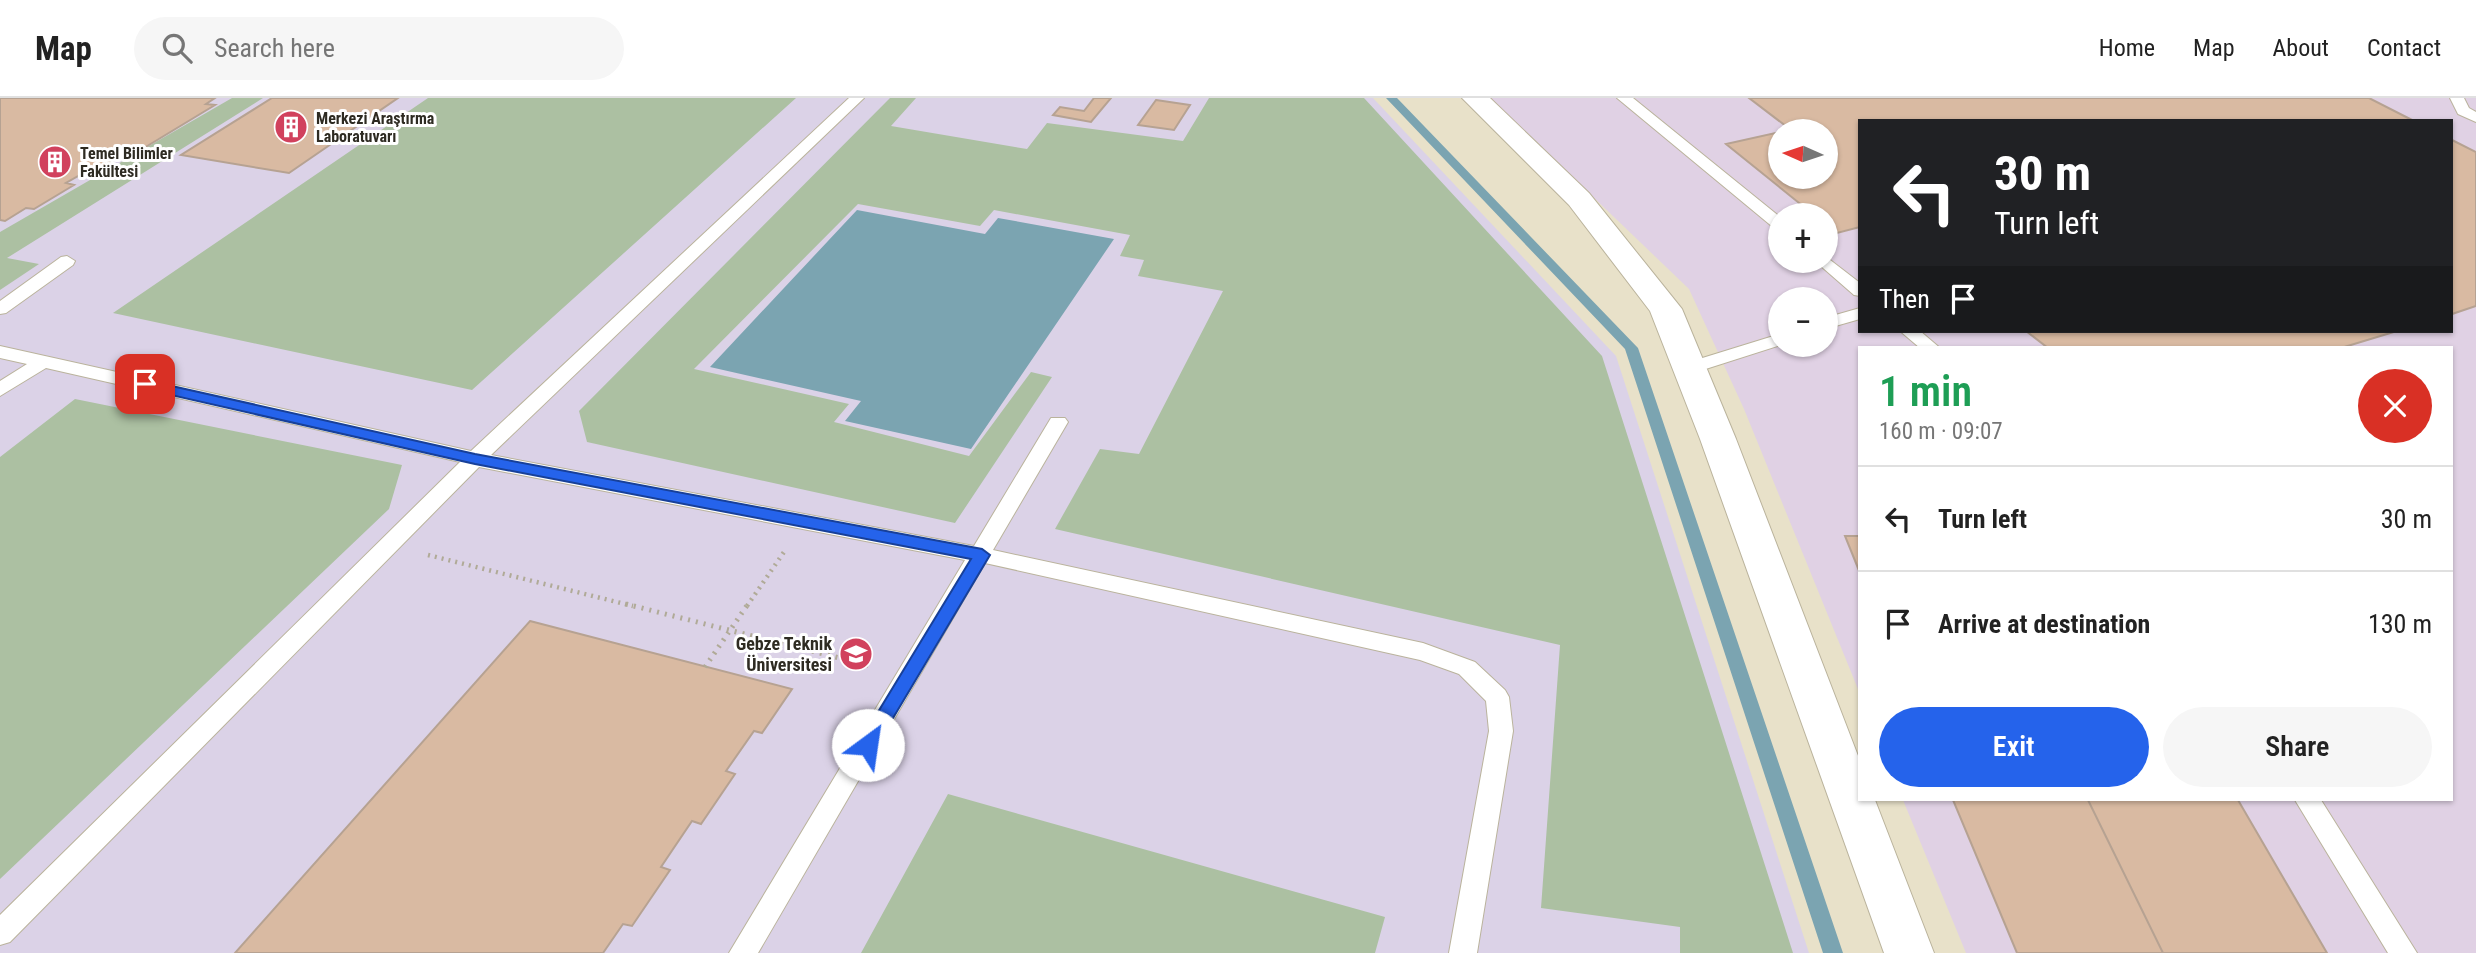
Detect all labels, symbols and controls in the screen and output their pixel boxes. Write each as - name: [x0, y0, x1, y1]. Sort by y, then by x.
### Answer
- search box: [134, 17, 624, 80]
- text: Map: [35, 29, 92, 68]
- icon: search: [158, 29, 196, 67]
- text: Search here: [214, 33, 335, 63]
- text: Home: [2099, 34, 2155, 62]
- text: Map: [2193, 34, 2235, 62]
- text: About: [2273, 34, 2329, 62]
- text: Contact: [2367, 34, 2441, 62]
- building icon: Merkezi Araştırma Laboratuvarı: [272, 108, 310, 146]
- place label: Merkezi Araştırma Laboratuvarı: [316, 109, 435, 146]
- north arrow: [1768, 119, 1838, 189]
- map controls: [1768, 119, 1838, 357]
- building icon: Temel Bilimler Fakültesi: [36, 143, 74, 181]
- place label: Temel Bilimler Fakültesi: [80, 144, 173, 181]
- text: 30 m: [1994, 145, 2091, 202]
- icon: left: [1879, 147, 1970, 238]
- button: +: [1768, 203, 1838, 273]
- text: Turn left: [1994, 204, 2099, 242]
- icon: arrive: [1944, 280, 1982, 318]
- text: Then: [1879, 284, 1930, 314]
- button: −: [1768, 287, 1838, 357]
- pin: [115, 354, 175, 414]
- icon: arrive: [126, 365, 164, 403]
- text: 1 min: [1879, 367, 1972, 416]
- button: close: [2358, 369, 2432, 443]
- text: 160 m · 09:07: [1879, 418, 2003, 445]
- icon: left: [1879, 500, 1917, 538]
- text: Turn left: [1938, 504, 2027, 534]
- text: 30 m: [2381, 504, 2432, 534]
- icon: arrive: [1879, 605, 1917, 643]
- text: Arrive at destination: [1938, 609, 2150, 639]
- text: 130 m: [2368, 609, 2432, 639]
- place label: Gebze Teknik Üniversitesi: [736, 633, 832, 675]
- school or university icon: Gebze Teknik Üniversitesi: [837, 635, 875, 673]
- button: Exit: [1879, 707, 2149, 787]
- button: Share: [2163, 707, 2432, 787]
- position arrow: [831, 708, 905, 782]

